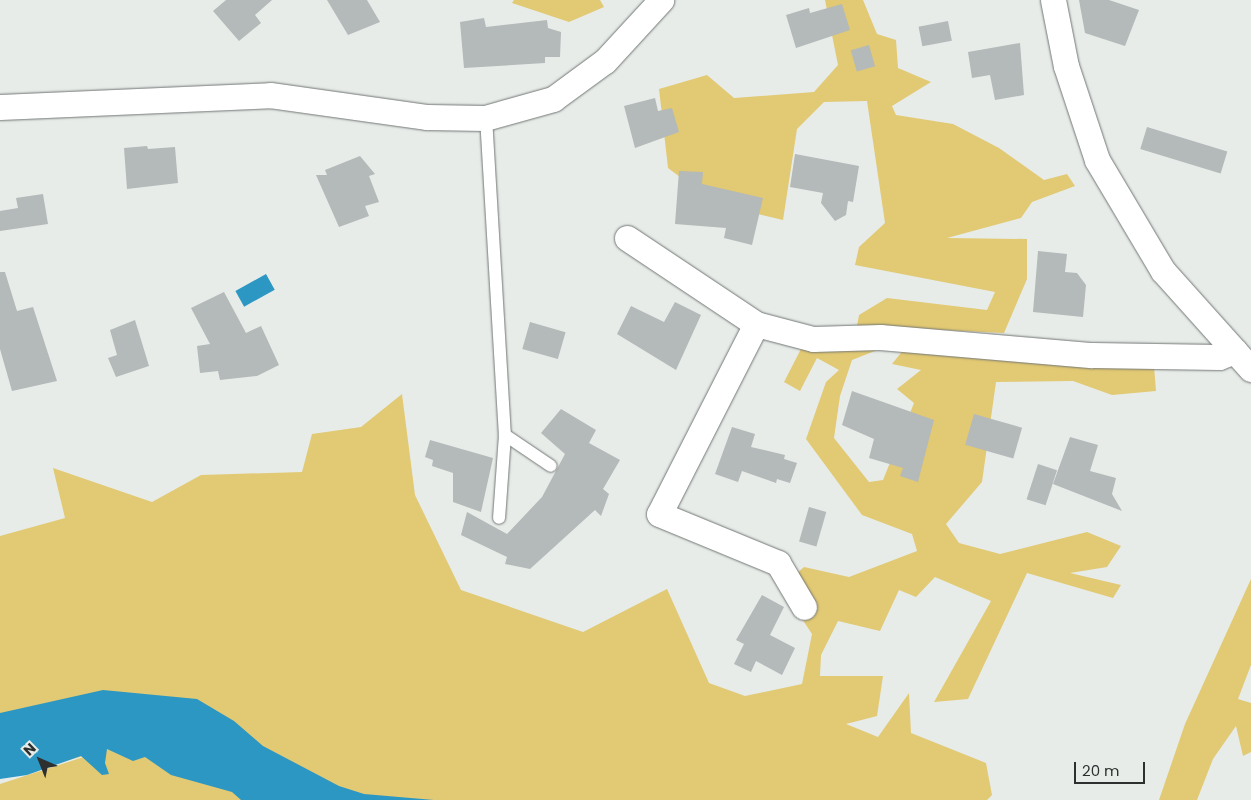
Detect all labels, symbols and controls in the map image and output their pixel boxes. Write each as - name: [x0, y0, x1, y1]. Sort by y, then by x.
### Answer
- north arrow: [15, 735, 65, 785]
- text: N: [19, 738, 40, 760]
- scale bar: [1076, 752, 1147, 784]
- text: 20 m: [1082, 760, 1120, 781]

